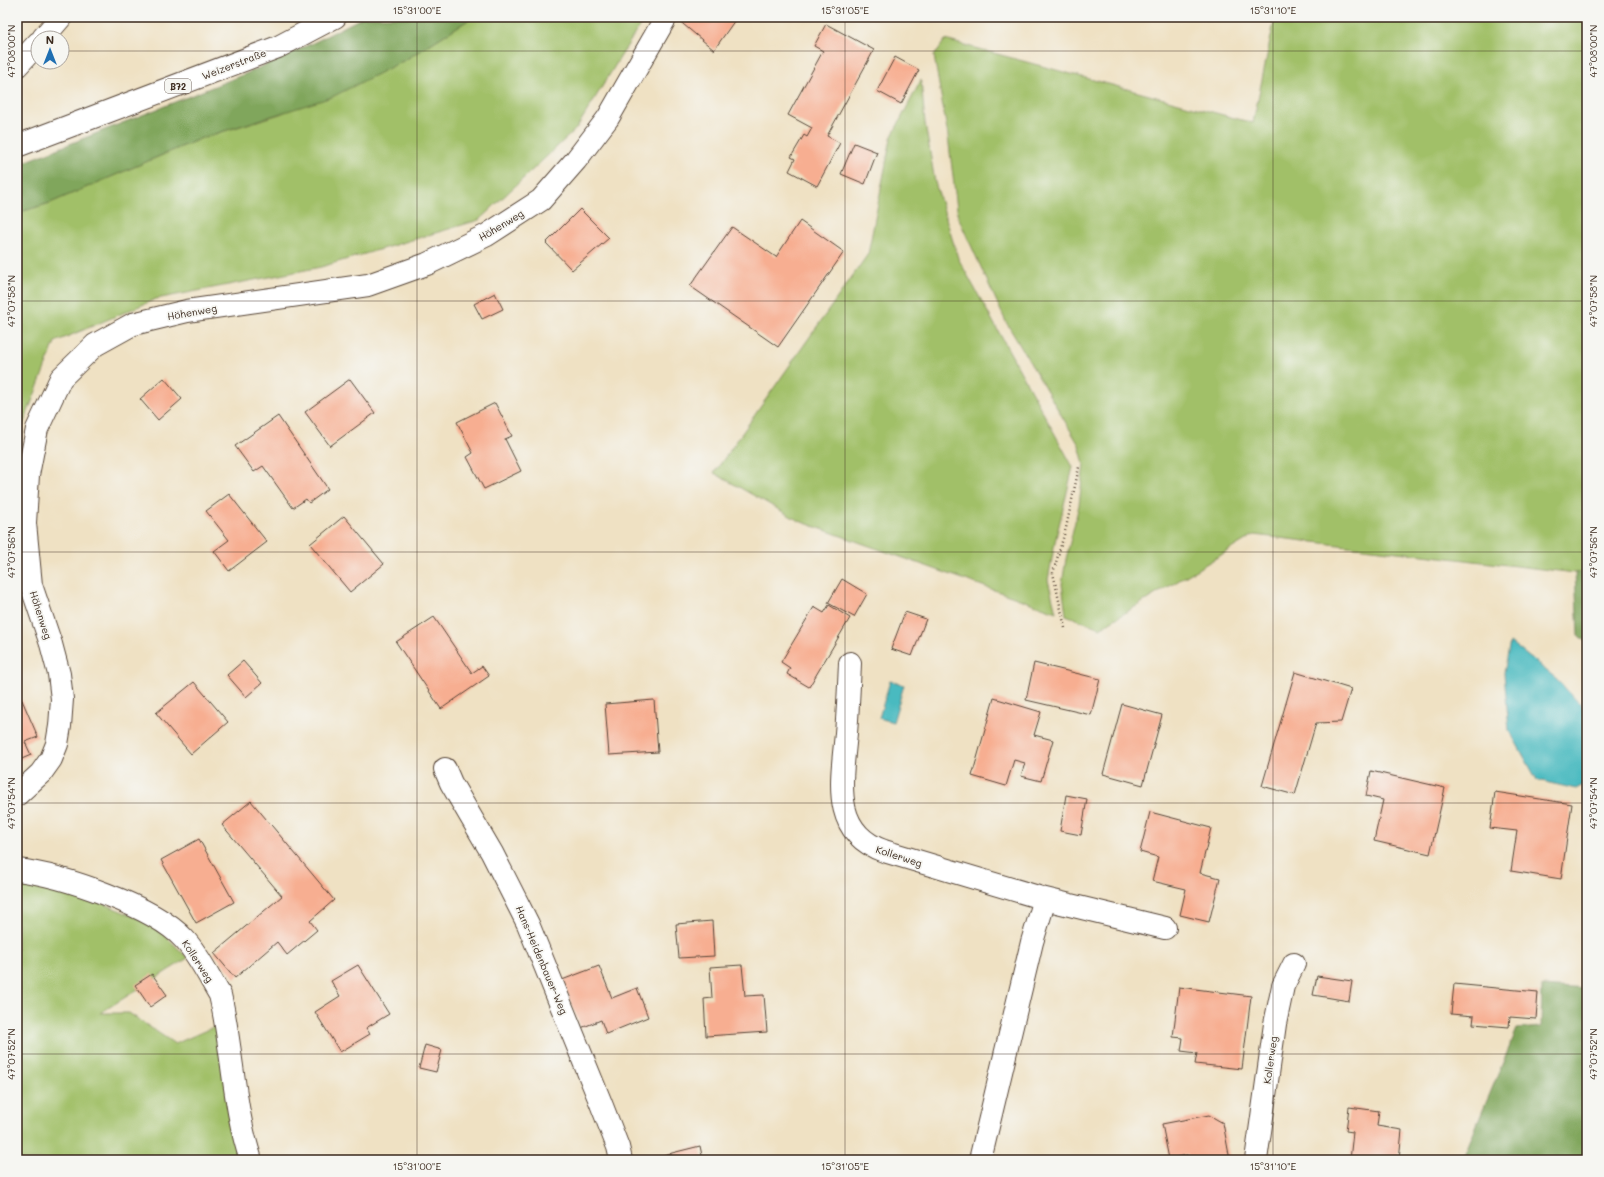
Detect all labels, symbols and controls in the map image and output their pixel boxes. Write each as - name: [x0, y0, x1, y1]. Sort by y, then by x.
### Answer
- text: 15°31'00"E: [393, 3, 441, 17]
- text: 15°31'05"E: [821, 3, 869, 17]
- text: 15°31'10"E: [1250, 3, 1297, 17]
- text: 47°08'00"N: [4, 25, 18, 77]
- text: 47°08'00"N: [1586, 25, 1600, 77]
- north arrow: [30, 30, 70, 70]
- text: N: [46, 32, 54, 47]
- street label: Weizerstraße: [200, 45, 268, 83]
- road number: B72: [165, 79, 191, 93]
- street label: Höhenweg: [476, 206, 526, 244]
- text: 47°07'58"N: [4, 275, 18, 327]
- text: 47°07'58"N: [1586, 275, 1600, 327]
- street label: Höhenweg: [166, 301, 218, 323]
- text: 47°07'56"N: [4, 526, 18, 578]
- text: 47°07'56"N: [1586, 526, 1600, 578]
- street label: Höhenweg: [27, 589, 55, 641]
- text: 47°07'54"N: [4, 777, 18, 829]
- text: 47°07'54"N: [1586, 777, 1600, 829]
- street label: Kollerweg: [874, 842, 924, 870]
- street label: Hans-Heidenbauer-Weg: [513, 904, 571, 1017]
- street label: Kollerweg: [179, 937, 217, 985]
- text: 47°07'52"N: [4, 1028, 18, 1080]
- text: 47°07'52"N: [1586, 1028, 1600, 1080]
- street label: Kollerweg: [1260, 1035, 1280, 1085]
- text: 15°31'00"E: [393, 1159, 441, 1173]
- text: 15°31'05"E: [821, 1159, 869, 1173]
- text: 15°31'10"E: [1250, 1159, 1297, 1173]

